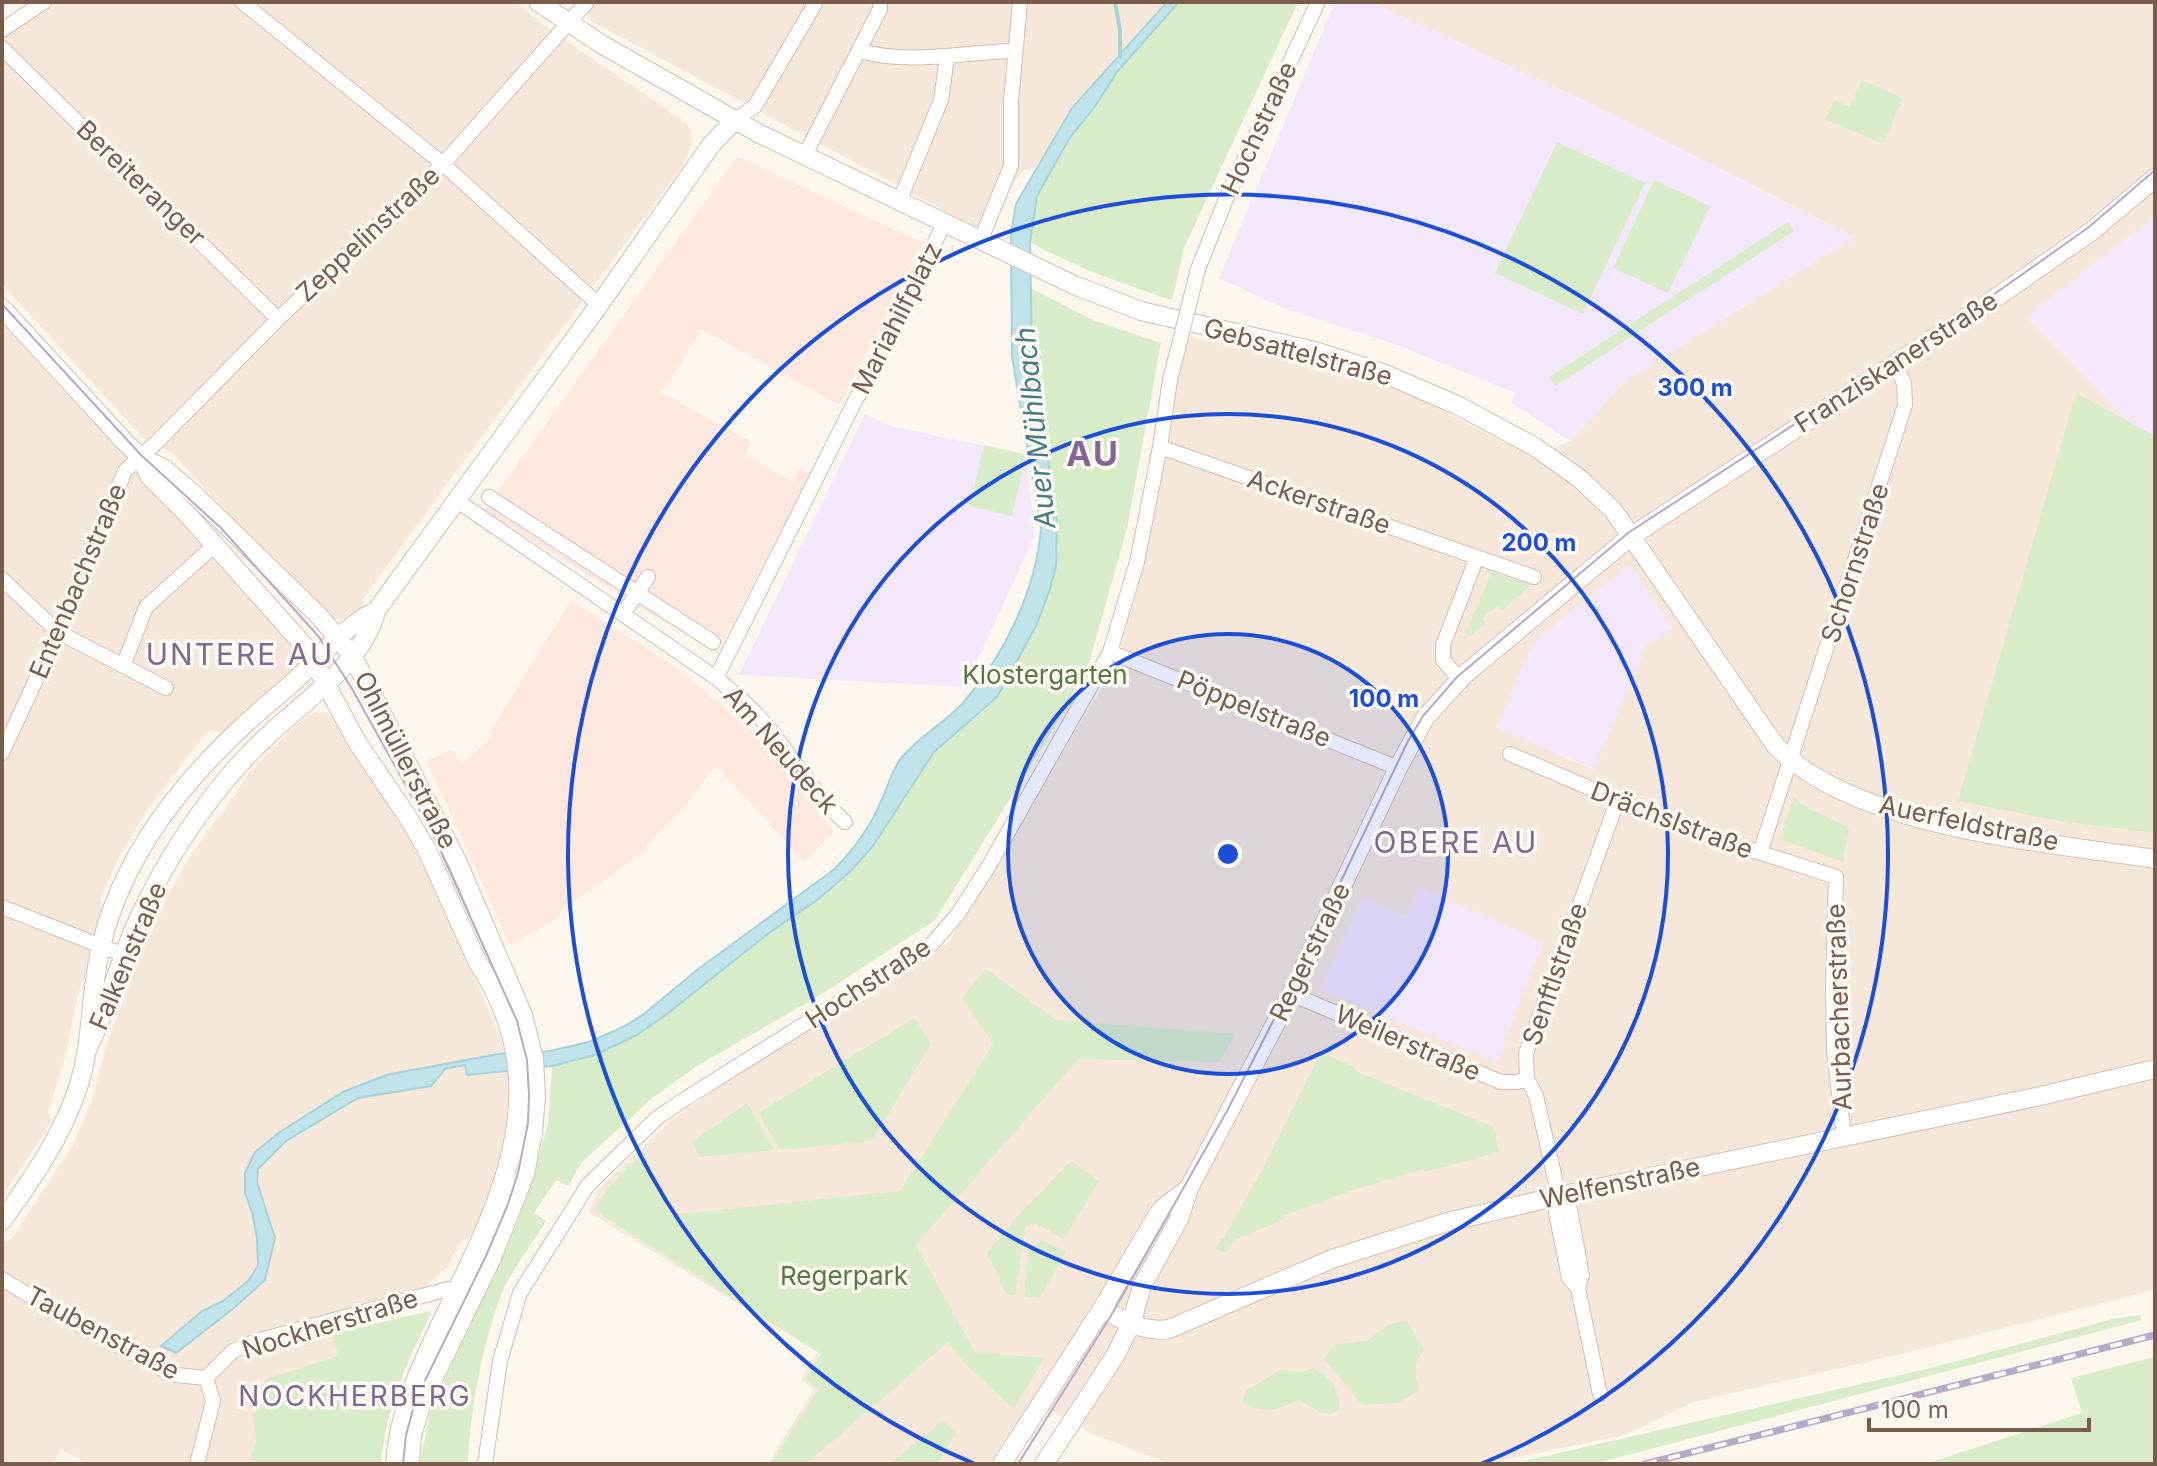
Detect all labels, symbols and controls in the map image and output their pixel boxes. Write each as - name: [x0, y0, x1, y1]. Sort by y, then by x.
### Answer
- street label: Hochstraße: [1214, 56, 1303, 199]
- street label: Bereiteranger: [70, 113, 212, 252]
- street label: Zeppelinstraße: [290, 159, 446, 308]
- street label: Mariahilfplatz: [845, 237, 948, 399]
- street label: Franziskanerstraße: [1788, 284, 2003, 439]
- street label: Gebsattelstraße: [1200, 311, 1396, 392]
- water label: Auer Mühlbach: [1008, 325, 1063, 531]
- text: 300 m: [1657, 373, 1733, 402]
- district label: AU: [1066, 433, 1120, 474]
- street label: Ackerstraße: [1244, 463, 1395, 540]
- street label: Entenbachstraße: [23, 479, 133, 683]
- street label: Schornstraße: [1814, 479, 1895, 647]
- text: 200 m: [1501, 528, 1577, 557]
- district label: UNTERE AU: [146, 636, 334, 672]
- park label: Klostergarten: [962, 659, 1128, 690]
- street label: Pöppelstraße: [1173, 664, 1336, 753]
- street label: Ohlmüllerstraße: [348, 666, 465, 854]
- street label: Am Neudeck: [718, 680, 845, 820]
- text: 100 m: [1349, 684, 1419, 713]
- street label: Drächslstraße: [1587, 774, 1758, 865]
- street label: Auerfeldstraße: [1877, 788, 2062, 857]
- district label: OBERE AU: [1374, 824, 1538, 860]
- centre of rings: [1214, 840, 1242, 868]
- street label: Falkenstraße: [82, 877, 173, 1034]
- street label: Regerstraße: [1263, 877, 1356, 1026]
- street label: Senftlstraße: [1516, 899, 1593, 1049]
- street label: Aurbacherstraße: [1819, 903, 1858, 1111]
- street label: Hochstraße: [799, 931, 936, 1035]
- street label: Weilerstraße: [1331, 998, 1485, 1087]
- street label: Welfenstraße: [1537, 1150, 1703, 1215]
- park label: Regerpark: [780, 1260, 908, 1291]
- street label: Taubenstraße: [21, 1279, 185, 1386]
- street label: Nockherstraße: [238, 1282, 422, 1365]
- district label: NOCKHERBERG: [238, 1379, 472, 1413]
- scale bar: [1869, 1382, 2089, 1432]
- text: 100 m: [1881, 1395, 1949, 1424]

